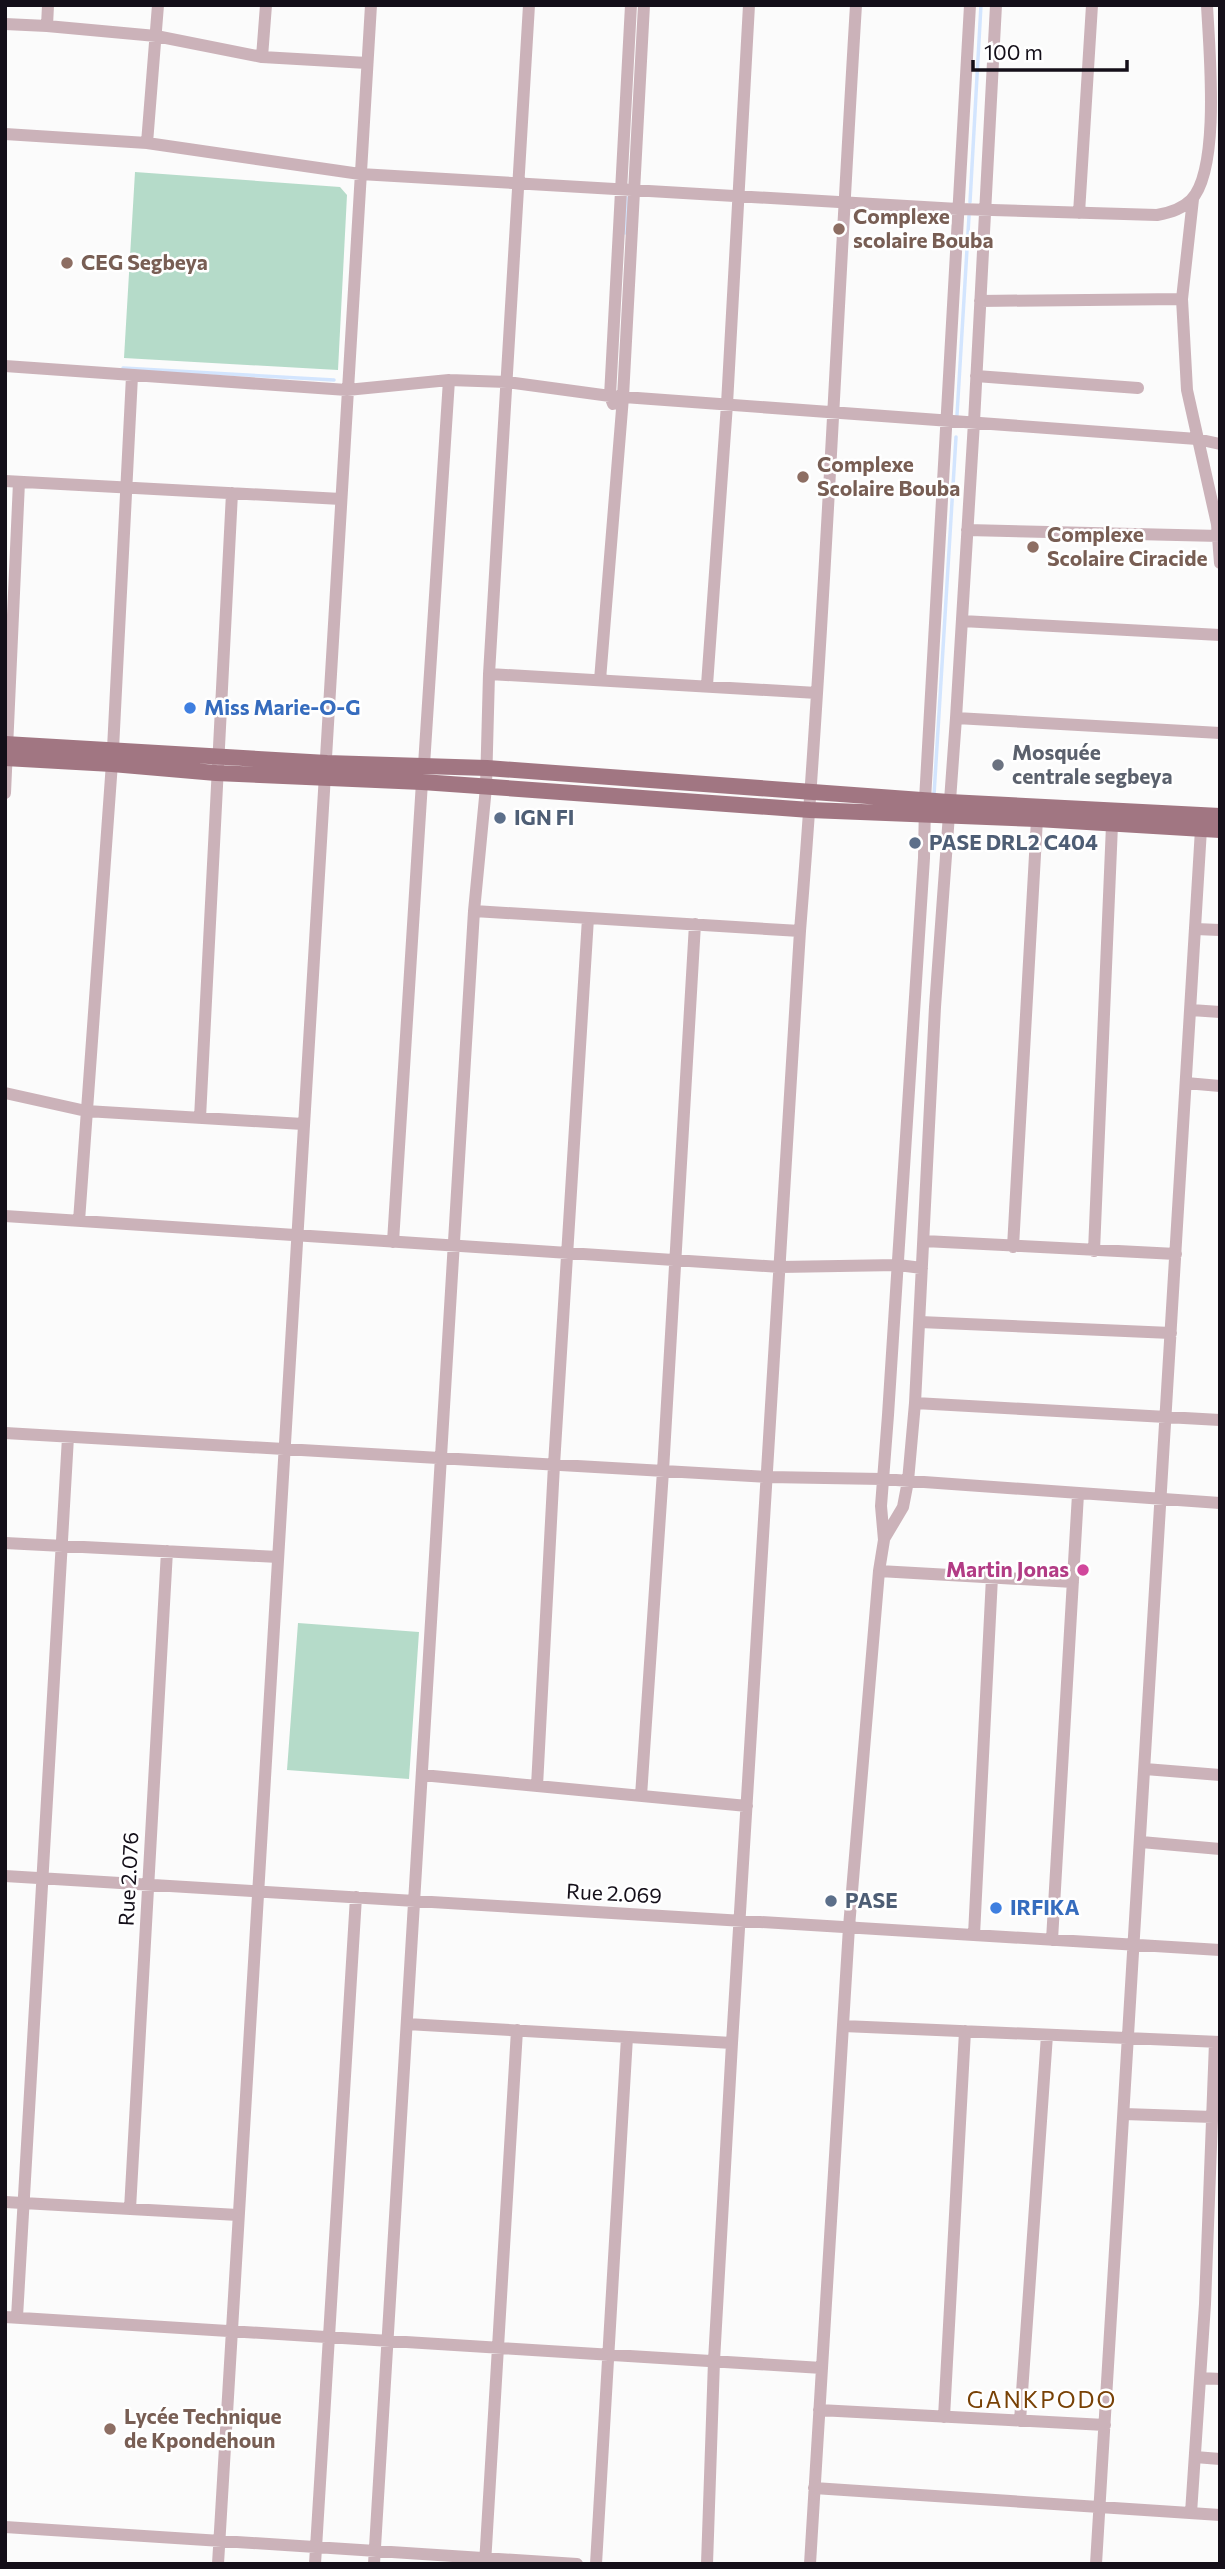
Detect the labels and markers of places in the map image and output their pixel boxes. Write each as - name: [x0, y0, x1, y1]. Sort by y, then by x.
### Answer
- place label: Complexe scolaire Bouba: [853, 203, 994, 252]
- marker: Complexe scolaire Bouba: [831, 221, 847, 237]
- place label: CEG Segbeya: [81, 249, 208, 274]
- marker: CEG Segbeya: [59, 255, 75, 271]
- place label: Complexe Scolaire Bouba: [817, 451, 960, 500]
- marker: Complexe Scolaire Bouba: [795, 469, 811, 485]
- place label: Complexe Scolaire Ciracide: [1047, 521, 1208, 570]
- marker: Complexe Scolaire Ciracide: [1025, 539, 1041, 555]
- place label: Miss Marie-O-G: [204, 694, 361, 719]
- marker: Miss Marie-O-G: [182, 700, 198, 716]
- place label: Mosquée centrale segbeya: [1012, 739, 1172, 788]
- marker: Mosquée centrale segbeya: [990, 757, 1006, 773]
- place label: IGN FI: [514, 804, 574, 829]
- marker: IGN FI: [492, 810, 508, 826]
- place label: PASE DRL2 C404: [929, 829, 1098, 854]
- marker: PASE DRL2 C404: [907, 835, 923, 851]
- place label: Martin Jonas: [946, 1556, 1069, 1581]
- marker: Martin Jonas: [1075, 1562, 1091, 1578]
- place label: PASE: [845, 1887, 898, 1912]
- marker: PASE: [823, 1893, 839, 1909]
- place label: IRFIKA: [1010, 1894, 1080, 1919]
- marker: IRFIKA: [988, 1900, 1004, 1916]
- place label: Lycée Technique de Kpondehoun: [124, 2403, 282, 2452]
- marker: Lycée Technique de Kpondehoun: [102, 2421, 118, 2437]

